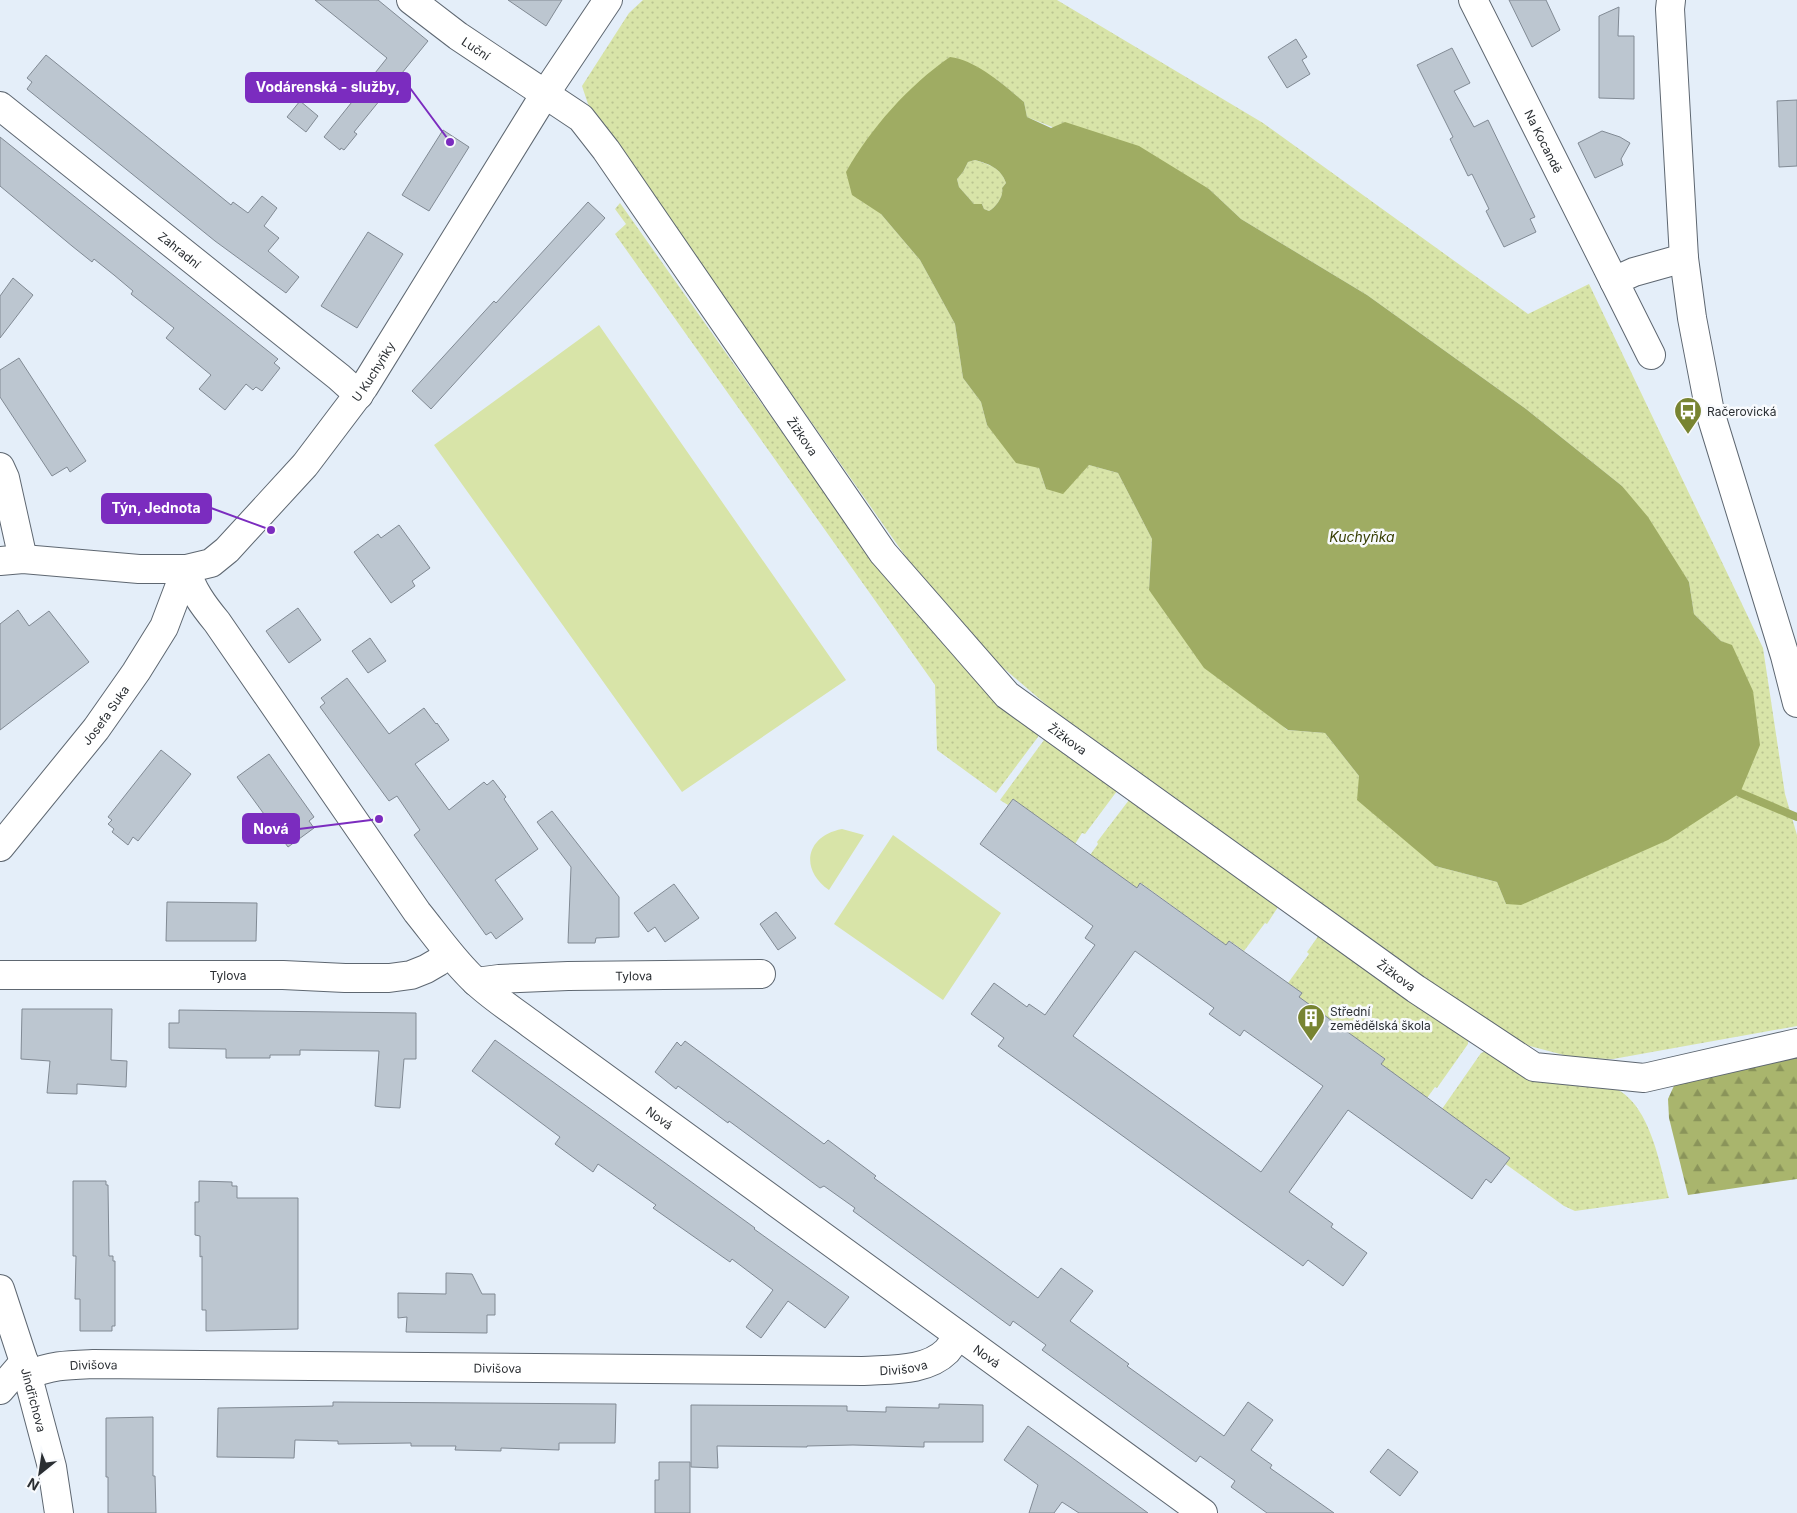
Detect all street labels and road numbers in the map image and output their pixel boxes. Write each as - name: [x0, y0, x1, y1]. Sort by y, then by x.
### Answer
- street label: Luční: [459, 33, 493, 63]
- street label: Na Kocandě: [1522, 107, 1566, 175]
- street label: Zahradní: [155, 228, 204, 271]
- street label: U Kuchyňky: [348, 339, 398, 404]
- street label: Žižkova: [784, 414, 821, 459]
- street label: Josefa Suka: [79, 682, 132, 748]
- street label: Žižkova: [1046, 720, 1090, 758]
- street label: Žižkova: [1374, 956, 1419, 994]
- street label: Tylova: [209, 968, 247, 983]
- street label: Tylova: [615, 968, 652, 983]
- street label: Nová: [643, 1103, 676, 1132]
- street label: Nová: [971, 1341, 1003, 1371]
- street label: Divišova: [69, 1356, 118, 1373]
- street label: Divišova: [879, 1356, 929, 1378]
- street label: Divišova: [474, 1360, 522, 1375]
- street label: Jindřichova: [18, 1366, 50, 1434]

